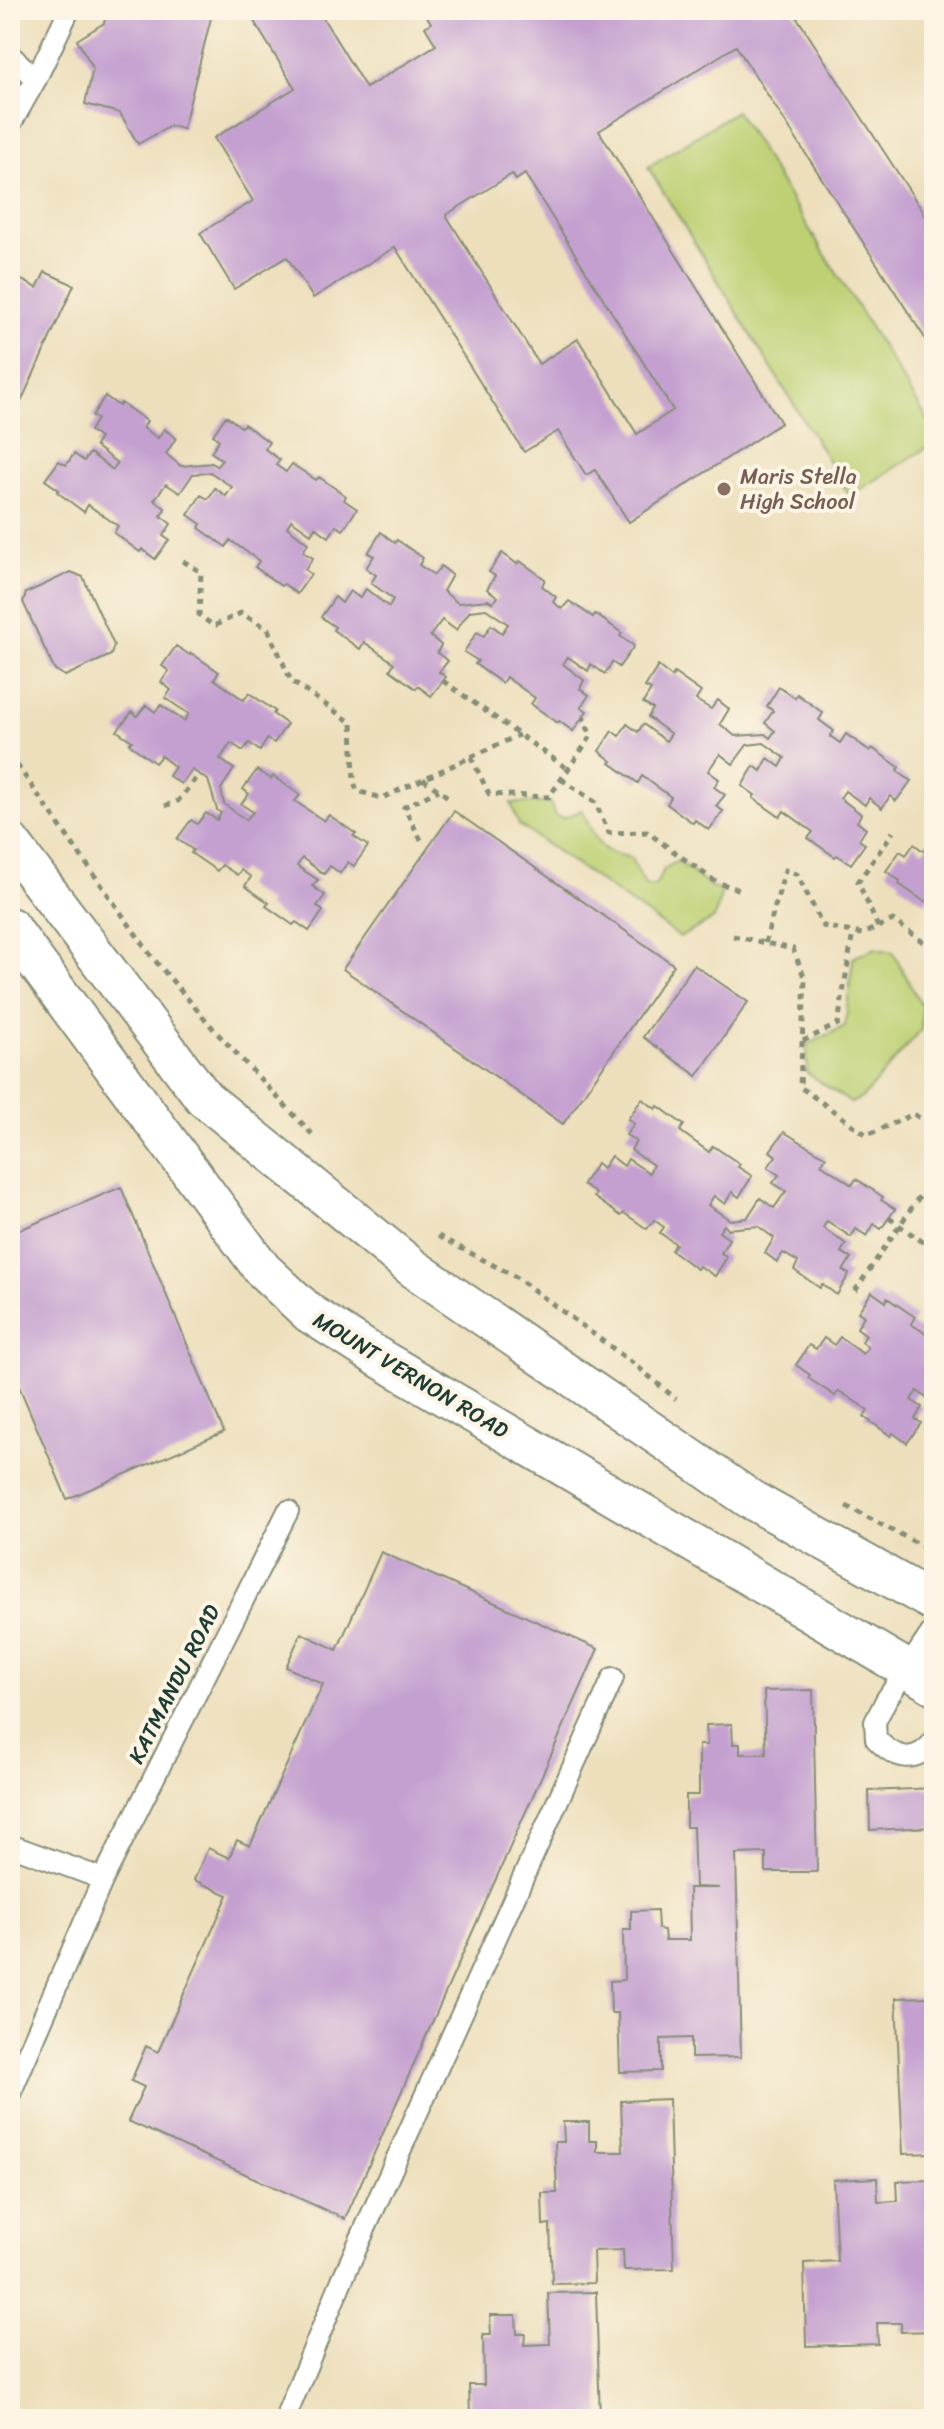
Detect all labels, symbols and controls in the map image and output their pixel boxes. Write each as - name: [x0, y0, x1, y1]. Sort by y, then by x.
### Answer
- place label: Maris Stella High School: [740, 457, 857, 521]
- marker: Maris Stella High School: [715, 480, 733, 498]
- street label: MOUNT VERNON ROAD: [305, 1301, 517, 1449]
- street label: KATMANDU ROAD: [117, 1597, 231, 1771]

